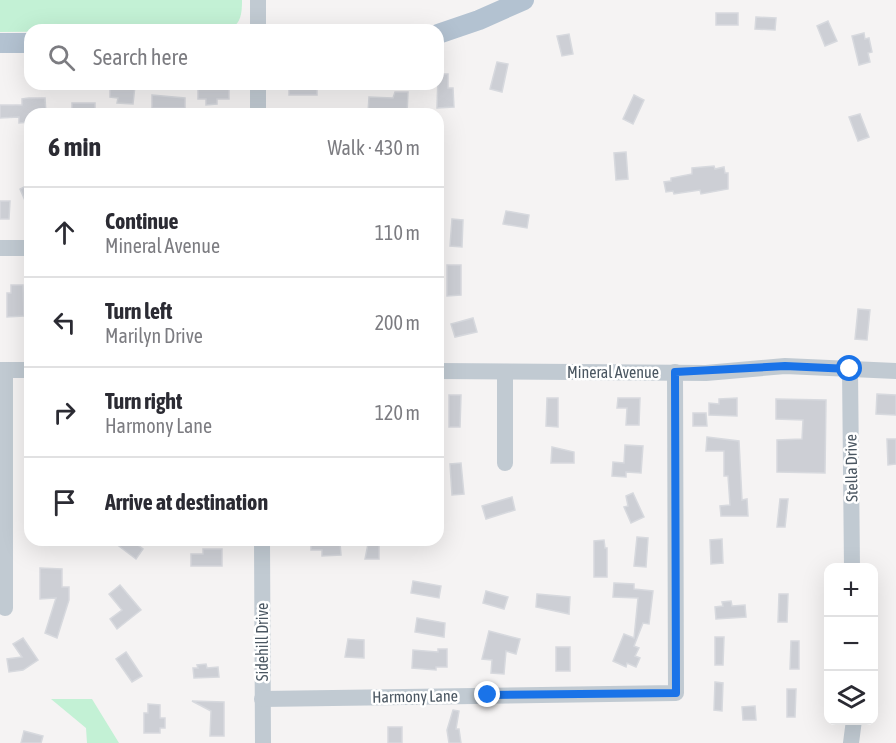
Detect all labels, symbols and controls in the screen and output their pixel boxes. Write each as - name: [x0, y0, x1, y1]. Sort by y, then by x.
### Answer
- search box: [24, 24, 444, 90]
- icon: search: [45, 41, 78, 74]
- text: Search here: [93, 44, 188, 70]
- text: 6 min: [48, 132, 101, 162]
- text: Walk · 430 m: [328, 136, 420, 159]
- text: Continue: [105, 208, 179, 234]
- icon: ahead: [48, 216, 81, 249]
- text: 110 m: [375, 221, 420, 244]
- text: Mineral Avenue: [105, 234, 220, 257]
- text: Turn left: [105, 298, 172, 324]
- icon: left: [48, 306, 81, 339]
- text: 200 m: [375, 311, 420, 334]
- text: Marilyn Drive: [105, 324, 203, 347]
- route start: [836, 355, 862, 381]
- street label: Mineral Avenue: [567, 363, 659, 381]
- text: Turn right: [105, 388, 182, 414]
- icon: right: [48, 396, 81, 429]
- text: 120 m: [375, 401, 420, 424]
- text: Harmony Lane: [105, 414, 212, 437]
- street label: Stella Drive: [841, 434, 861, 502]
- icon: arrive: [48, 486, 81, 519]
- text: Arrive at destination: [105, 489, 268, 515]
- map controls: [824, 563, 878, 725]
- button: +: [824, 563, 878, 617]
- street label: Sidehill Drive: [253, 603, 271, 681]
- button: −: [824, 617, 878, 671]
- button: layers: [824, 671, 878, 725]
- route end: [474, 681, 500, 707]
- street label: Harmony Lane: [372, 686, 458, 707]

